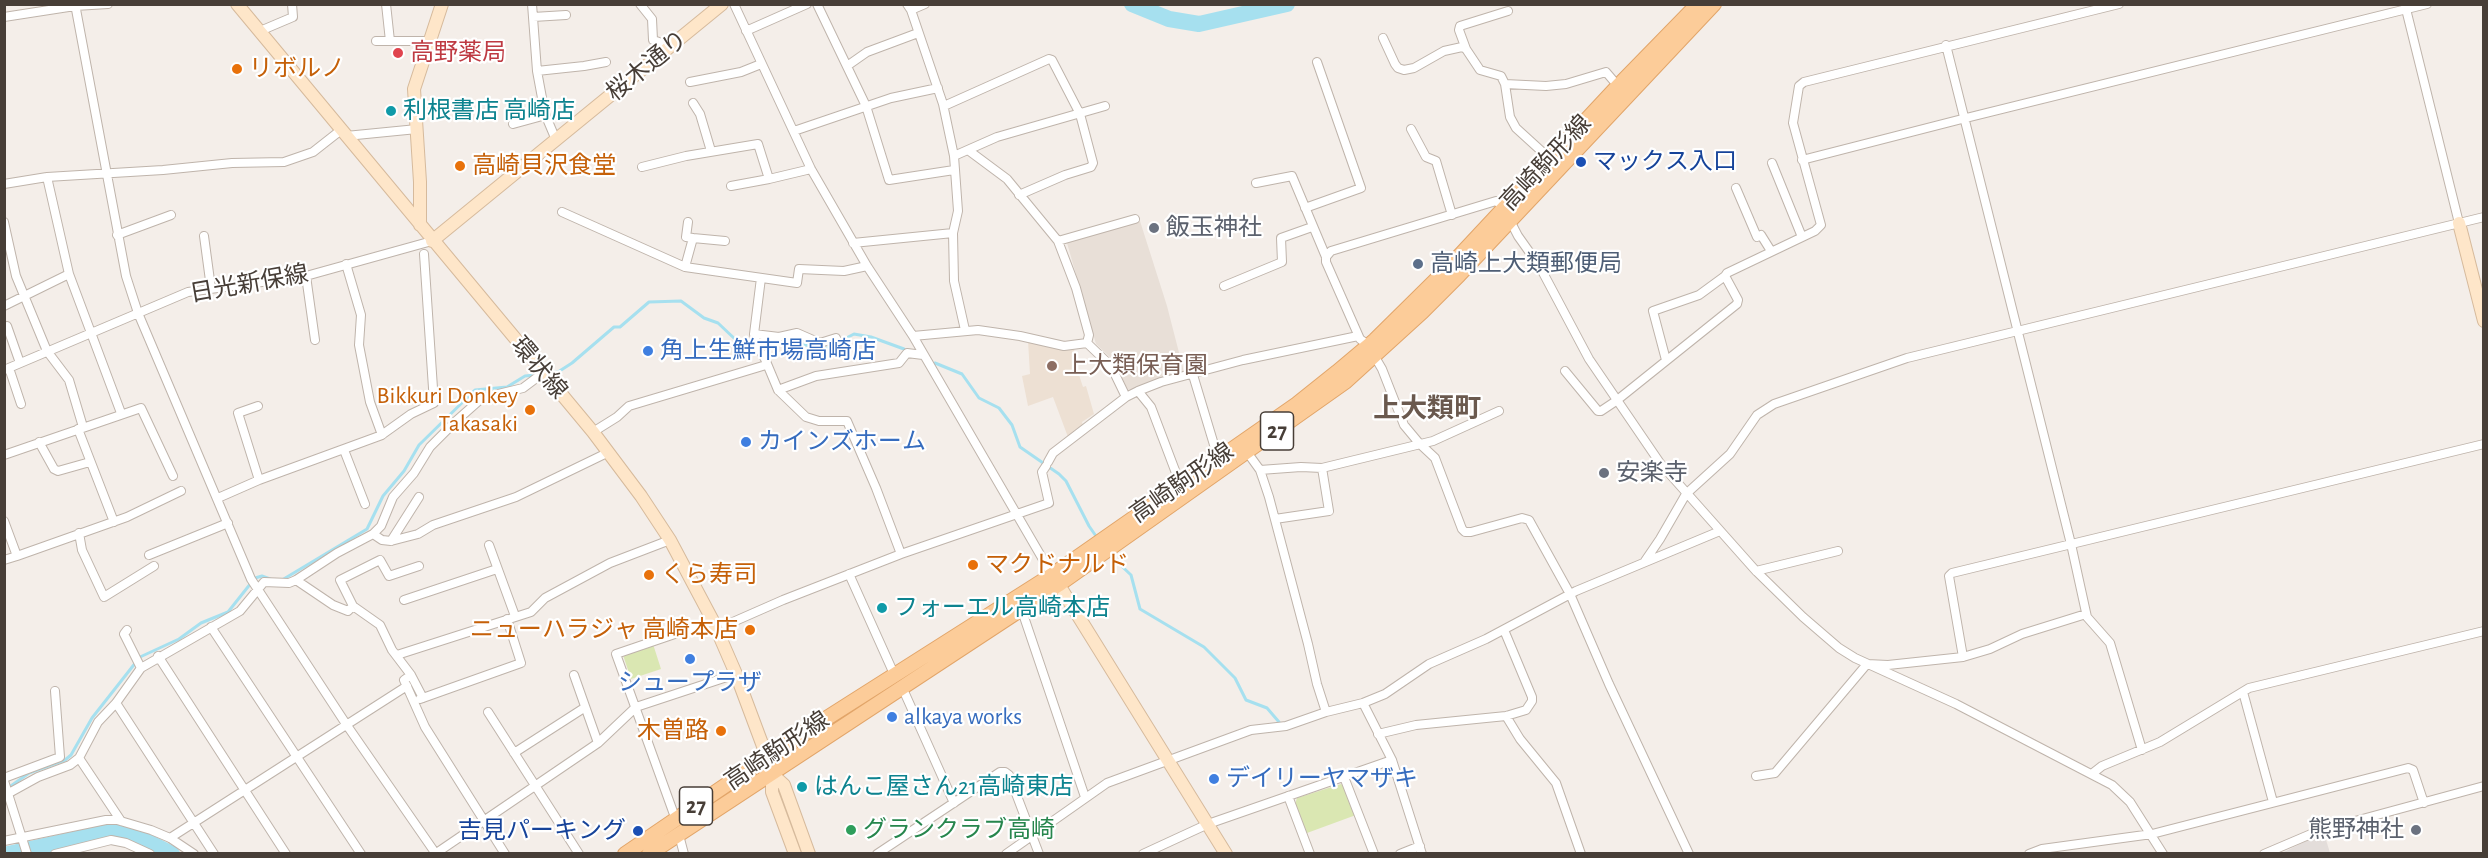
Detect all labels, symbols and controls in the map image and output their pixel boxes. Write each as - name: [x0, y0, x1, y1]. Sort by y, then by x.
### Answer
- street label: 桜木通り: [601, 25, 693, 107]
- place label: 高野薬局: [410, 39, 506, 67]
- marker: 高野薬局: [391, 46, 405, 60]
- place label: リボルノ: [249, 55, 345, 83]
- marker: リボルノ: [230, 62, 244, 76]
- place label: 利根書店 高崎店: [403, 97, 575, 125]
- marker: 利根書店 高崎店: [384, 104, 398, 118]
- street label: 高崎駒形線: [1495, 109, 1597, 217]
- place label: マックス入口: [1593, 148, 1737, 176]
- place label: 高崎貝沢食堂: [472, 152, 616, 180]
- marker: マックス入口: [1574, 155, 1588, 169]
- marker: 高崎貝沢食堂: [453, 159, 467, 173]
- place label: 飯玉神社: [1166, 214, 1262, 242]
- marker: 飯玉神社: [1147, 221, 1161, 235]
- place label: 高崎上大類郵便局: [1430, 250, 1622, 278]
- marker: 高崎上大類郵便局: [1411, 257, 1425, 271]
- street label: 日光新保線: [187, 259, 311, 309]
- street label: 環状線: [505, 331, 573, 405]
- place label: 角上生鮮市場高崎店: [660, 337, 876, 365]
- marker: 角上生鮮市場高崎店: [641, 344, 655, 358]
- place label: 上大類保育園: [1064, 352, 1208, 380]
- marker: 上大類保育園: [1045, 359, 1059, 373]
- place label: Bikkuri Donkey Takasaki: [377, 382, 518, 438]
- district label: 上大類町: [1373, 393, 1481, 425]
- marker: Bikkuri Donkey Takasaki: [523, 403, 537, 417]
- road number: 27: [1260, 412, 1294, 450]
- place label: カインズホーム: [758, 428, 926, 456]
- marker: カインズホーム: [739, 435, 753, 449]
- street label: 高崎駒形線: [1125, 437, 1239, 529]
- place label: 安楽寺: [1616, 459, 1688, 487]
- marker: 安楽寺: [1597, 466, 1611, 480]
- place label: マクドナルド: [985, 551, 1129, 579]
- marker: マクドナルド: [966, 558, 980, 572]
- place label: くら寿司: [661, 561, 757, 589]
- marker: くら寿司: [642, 568, 656, 582]
- place label: フォーエル高崎本店: [894, 594, 1110, 622]
- marker: フォーエル高崎本店: [875, 601, 889, 615]
- place label: ニューハラジャ 高崎本店: [470, 616, 738, 644]
- marker: ニューハラジャ 高崎本店: [743, 623, 757, 637]
- marker: シュープラザ: [683, 652, 697, 666]
- place label: シュープラザ: [618, 669, 762, 697]
- place label: alkaya works: [904, 703, 1022, 731]
- street label: 高崎駒形線: [719, 706, 835, 796]
- marker: alkaya works: [885, 710, 899, 724]
- place label: 木曽路: [637, 717, 709, 745]
- marker: 木曽路: [714, 724, 728, 738]
- place label: デイリーヤマザキ: [1226, 765, 1418, 793]
- marker: デイリーヤマザキ: [1207, 772, 1221, 786]
- place label: はんこ屋さん21高崎東店: [814, 773, 1073, 801]
- marker: はんこ屋さん21高崎東店: [795, 780, 809, 794]
- road number: 27: [680, 787, 712, 825]
- place label: グランクラブ高崎: [863, 816, 1055, 844]
- place label: 熊野神社: [2308, 816, 2404, 844]
- place label: 吉見パーキング: [458, 817, 626, 845]
- marker: グランクラブ高崎: [844, 823, 858, 837]
- marker: 熊野神社: [2409, 823, 2423, 837]
- marker: 吉見パーキング: [631, 824, 645, 838]

